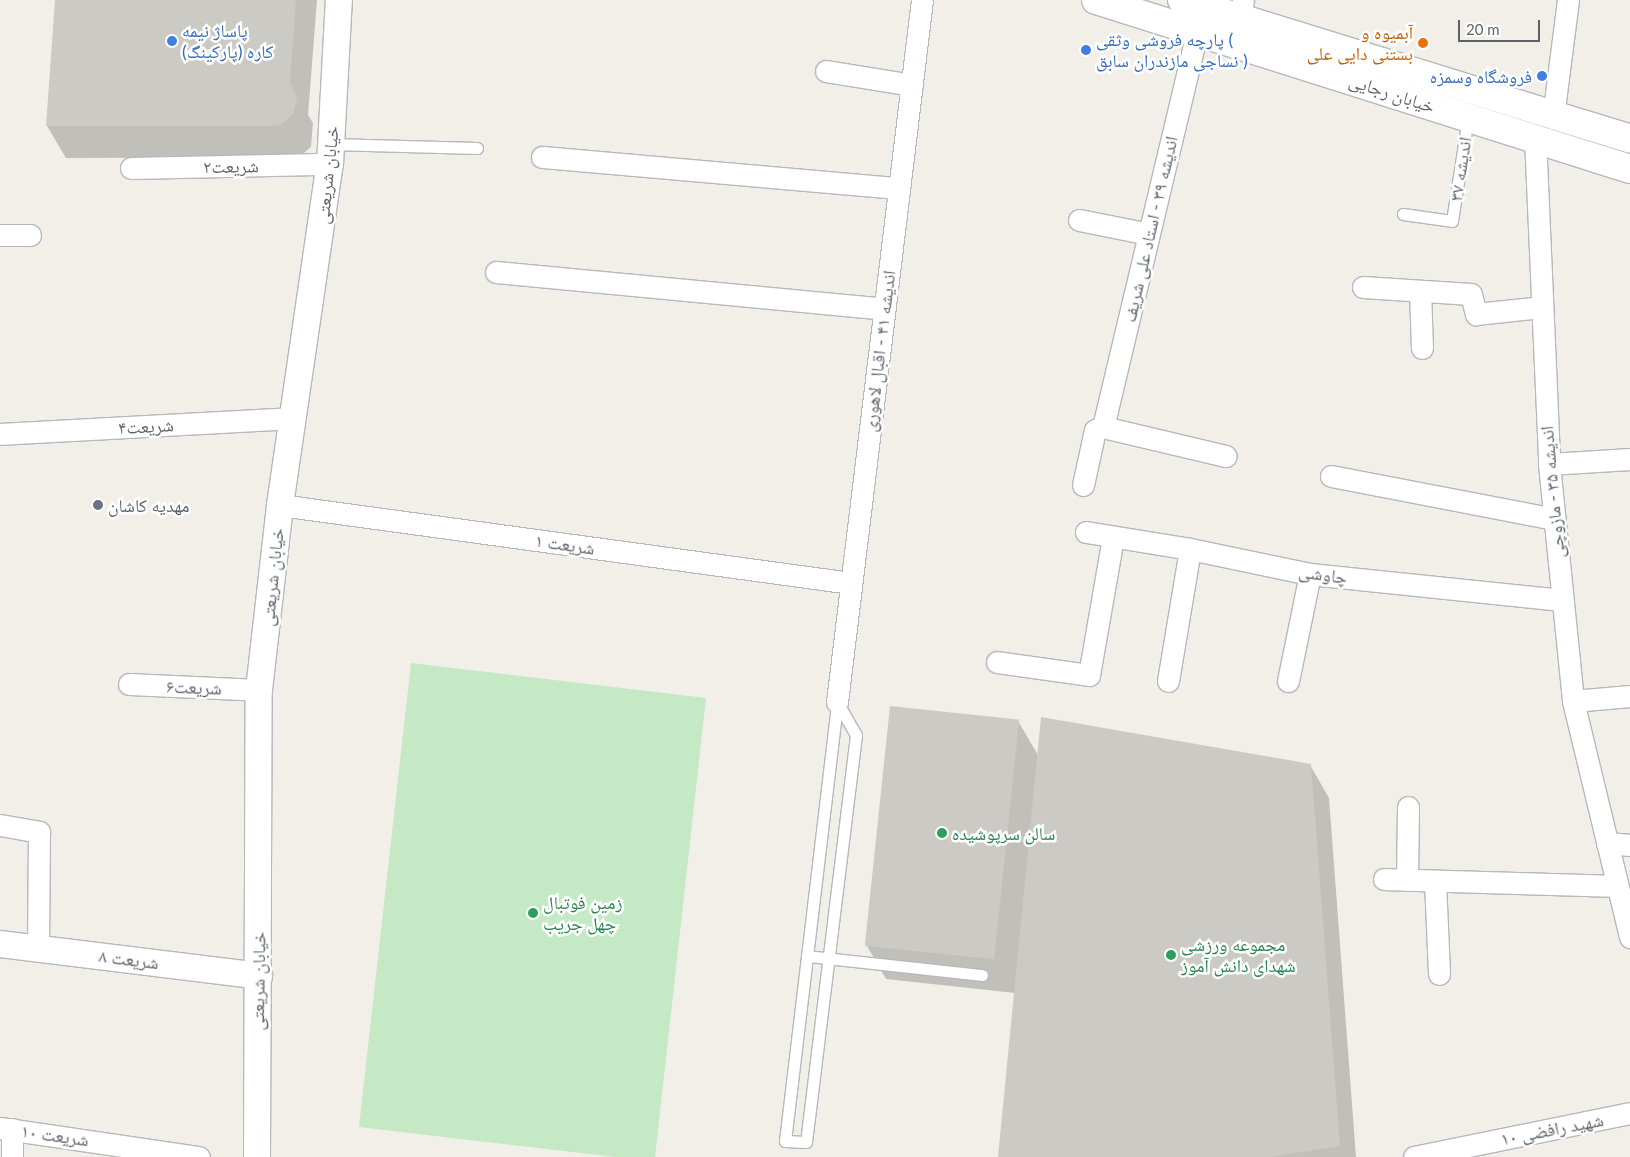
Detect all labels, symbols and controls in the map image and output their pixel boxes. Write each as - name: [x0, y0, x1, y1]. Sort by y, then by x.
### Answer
- scale bar: [1460, 10, 1542, 42]
- place label: پاساژ نیمه کاره (پارکینگ): [182, 20, 273, 62]
- text: 20 m: [1466, 20, 1500, 38]
- place label: آبمیوه و بستنی دایی علی: [1307, 22, 1413, 64]
- place label: پارچه فروشی وثقی ( نساجی مازندران سابق ): [1096, 29, 1248, 72]
- marker: پاساژ نیمه کاره (پارکینگ): [166, 35, 178, 47]
- marker: آبمیوه و بستنی دایی علی: [1417, 37, 1429, 49]
- marker: پارچه فروشی وثقی ( نساجی مازندران سابق ): [1080, 44, 1092, 56]
- place label: فروشگاه وسمزه: [1430, 65, 1532, 87]
- street label: خیابان رجایی: [1347, 69, 1437, 117]
- marker: فروشگاه وسمزه: [1536, 70, 1548, 82]
- street label: خیابان شریعتی: [311, 125, 343, 225]
- street label: اندیشه ۳۹ - استاد علی شریف: [1118, 134, 1182, 324]
- street label: اندیشه ۳۷: [1444, 135, 1476, 203]
- street label: شریعت۲: [203, 155, 259, 177]
- street label: اندیشه ۴۱ - اقبال لاهوری: [858, 269, 900, 433]
- street label: شریعت۴: [118, 414, 174, 438]
- street label: اندیشه ۳۵ - مازوچی: [1535, 425, 1569, 559]
- place label: مهدیه کاشان: [108, 494, 189, 516]
- marker: مهدیه کاشان: [92, 499, 104, 511]
- street label: خیابان شریعتی: [256, 527, 288, 627]
- street label: شریعت ۱: [534, 529, 596, 559]
- street label: چاوشی: [1297, 560, 1349, 588]
- street label: شریعت۶: [166, 675, 222, 699]
- place label: سالن سرپوشیده: [952, 822, 1055, 844]
- marker: سالن سرپوشیده: [936, 827, 948, 839]
- place label: زمین فوتبال چهل جریب: [543, 892, 622, 934]
- marker: زمین فوتبال چهل جریب: [527, 907, 539, 919]
- street label: خیابان شریعتی: [246, 931, 270, 1031]
- place label: مجموعه ورزشی شهدای دانش آموز: [1181, 934, 1296, 976]
- street label: شریعت ۸: [98, 945, 160, 973]
- marker: مجموعه ورزشی شهدای دانش آموز: [1165, 949, 1177, 961]
- street label: شهید رافضی ۱۰: [1499, 1108, 1605, 1150]
- street label: شریعت ۱۰: [20, 1120, 90, 1150]

